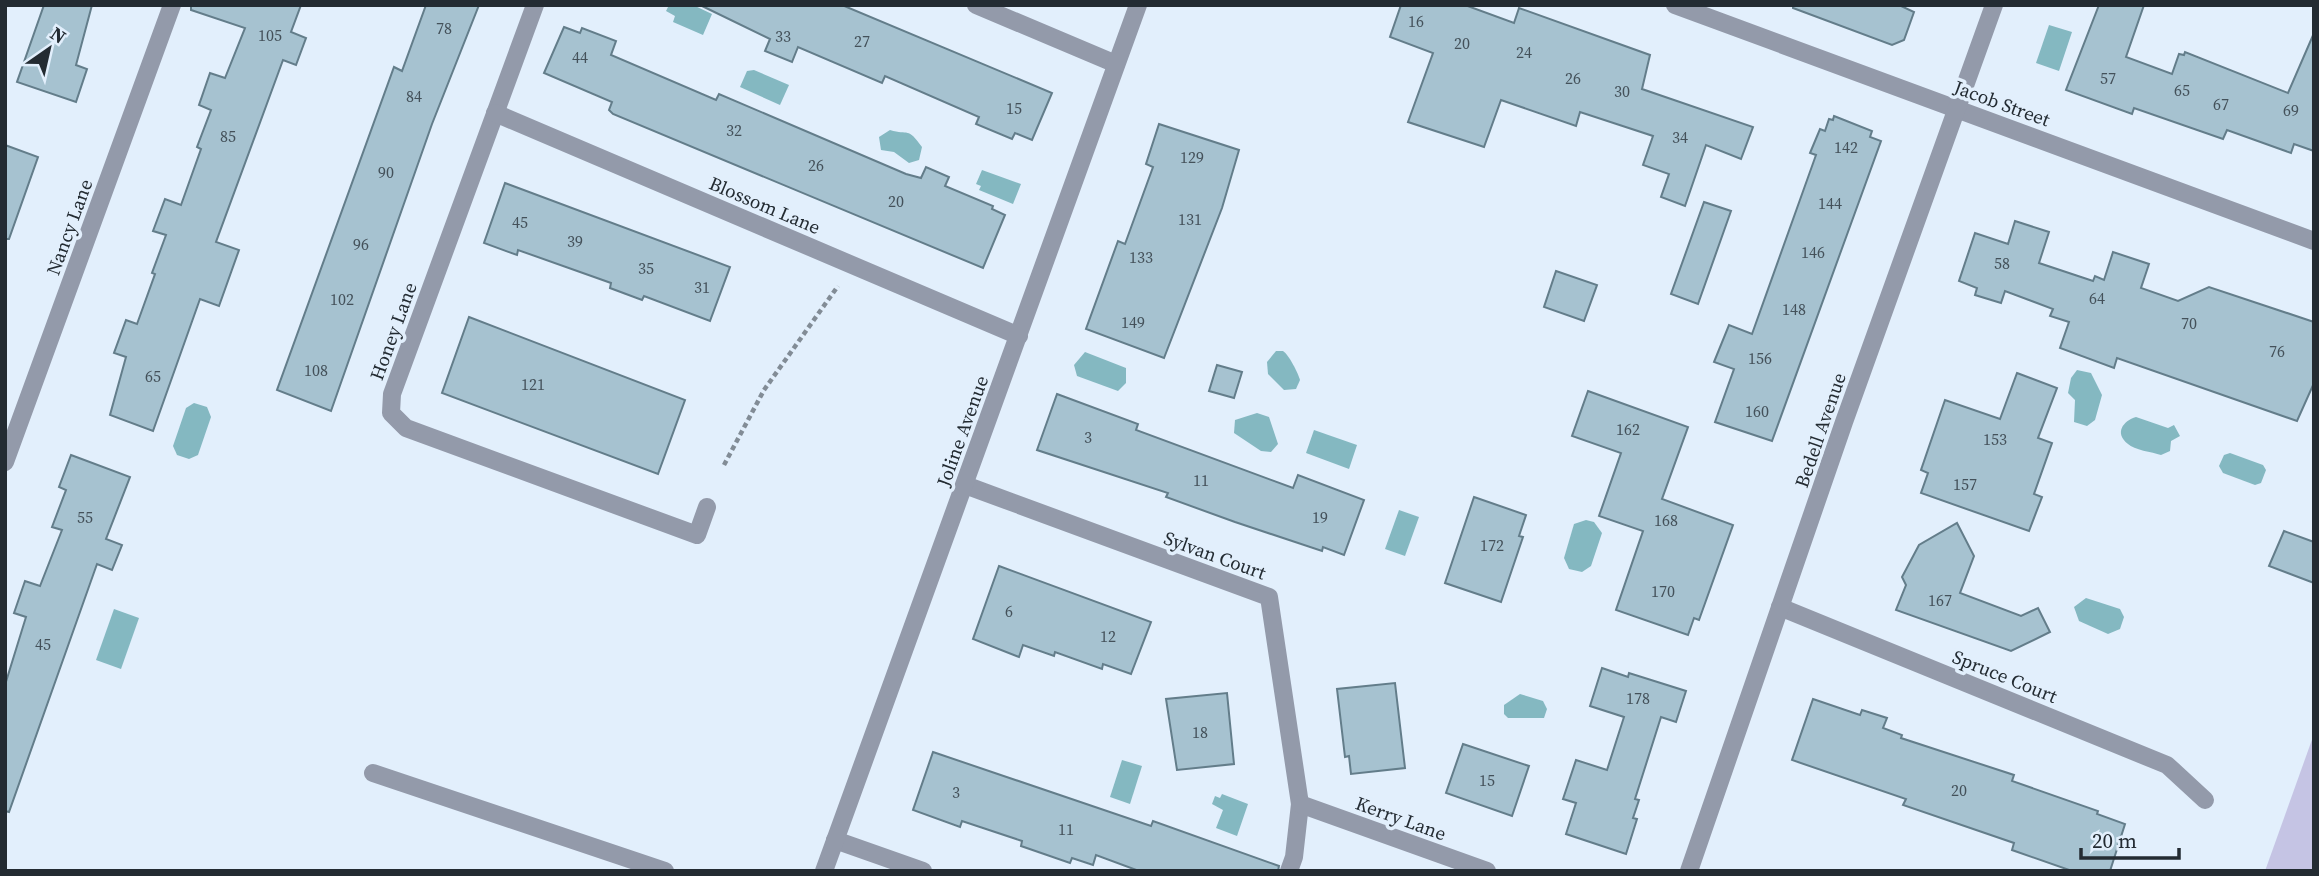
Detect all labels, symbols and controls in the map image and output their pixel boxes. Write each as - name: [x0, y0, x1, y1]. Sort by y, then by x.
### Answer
- house number: 16: [1408, 10, 1424, 32]
- north arrow: [14, 14, 84, 84]
- house number: 78: [436, 17, 452, 39]
- text: N: [45, 20, 72, 50]
- house number: 105: [258, 24, 282, 46]
- house number: 33: [775, 25, 791, 47]
- house number: 27: [854, 30, 870, 52]
- house number: 20: [1454, 32, 1470, 54]
- house number: 24: [1516, 41, 1532, 63]
- house number: 44: [572, 46, 588, 68]
- house number: 26: [1565, 67, 1581, 89]
- house number: 57: [2100, 67, 2116, 89]
- street label: Jacob Street: [1949, 73, 2054, 133]
- house number: 65: [2174, 79, 2190, 101]
- house number: 30: [1614, 80, 1630, 102]
- house number: 84: [406, 85, 422, 107]
- house number: 67: [2213, 93, 2229, 115]
- house number: 15: [1006, 97, 1022, 119]
- house number: 69: [2283, 99, 2299, 121]
- house number: 32: [726, 119, 742, 141]
- house number: 85: [220, 125, 236, 147]
- house number: 34: [1672, 126, 1688, 148]
- house number: 142: [1834, 136, 1858, 158]
- house number: 129: [1180, 146, 1204, 168]
- house number: 26: [808, 154, 824, 176]
- house number: 90: [378, 161, 394, 183]
- street label: Blossom Lane: [705, 170, 825, 240]
- street label: Nancy Lane: [40, 175, 98, 279]
- house number: 20: [888, 190, 904, 212]
- house number: 144: [1818, 192, 1842, 214]
- house number: 131: [1178, 208, 1202, 230]
- house number: 45: [512, 211, 528, 233]
- house number: 39: [567, 230, 583, 252]
- house number: 96: [353, 233, 369, 255]
- house number: 146: [1801, 241, 1825, 263]
- house number: 133: [1129, 246, 1153, 268]
- house number: 58: [1994, 252, 2010, 274]
- house number: 35: [638, 257, 654, 279]
- house number: 31: [694, 276, 710, 298]
- street label: Honey Lane: [363, 278, 423, 384]
- house number: 64: [2089, 287, 2105, 309]
- house number: 102: [330, 288, 354, 310]
- house number: 148: [1782, 298, 1806, 320]
- house number: 149: [1121, 311, 1145, 333]
- house number: 70: [2181, 312, 2197, 334]
- house number: 76: [2269, 340, 2285, 362]
- house number: 156: [1748, 347, 1772, 369]
- house number: 108: [304, 359, 328, 381]
- house number: 65: [145, 365, 161, 387]
- street label: Bedell Avenue: [1788, 369, 1852, 491]
- street label: Joline Avenue: [930, 372, 994, 491]
- house number: 121: [521, 373, 545, 395]
- house number: 160: [1745, 400, 1769, 422]
- house number: 162: [1616, 418, 1640, 440]
- house number: 3: [1084, 426, 1092, 448]
- house number: 153: [1983, 428, 2007, 450]
- house number: 11: [1193, 469, 1209, 491]
- house number: 157: [1953, 473, 1977, 495]
- house number: 55: [77, 506, 93, 528]
- house number: 19: [1312, 506, 1328, 528]
- house number: 168: [1654, 509, 1678, 531]
- street label: Sylvan Court: [1160, 525, 1270, 586]
- house number: 172: [1480, 534, 1504, 556]
- house number: 170: [1651, 580, 1675, 602]
- house number: 167: [1928, 589, 1952, 611]
- house number: 6: [1005, 600, 1013, 622]
- house number: 12: [1100, 625, 1116, 647]
- house number: 45: [35, 633, 51, 655]
- street label: Spruce Court: [1949, 643, 2062, 709]
- house number: 178: [1626, 687, 1650, 709]
- house number: 18: [1192, 721, 1208, 743]
- house number: 15: [1479, 769, 1495, 791]
- house number: 20: [1951, 779, 1967, 801]
- house number: 3: [952, 781, 960, 803]
- street label: Kerry Lane: [1352, 790, 1450, 846]
- scale bar: [2081, 816, 2179, 860]
- house number: 11: [1058, 818, 1074, 840]
- text: 20 m: [2092, 826, 2137, 855]

